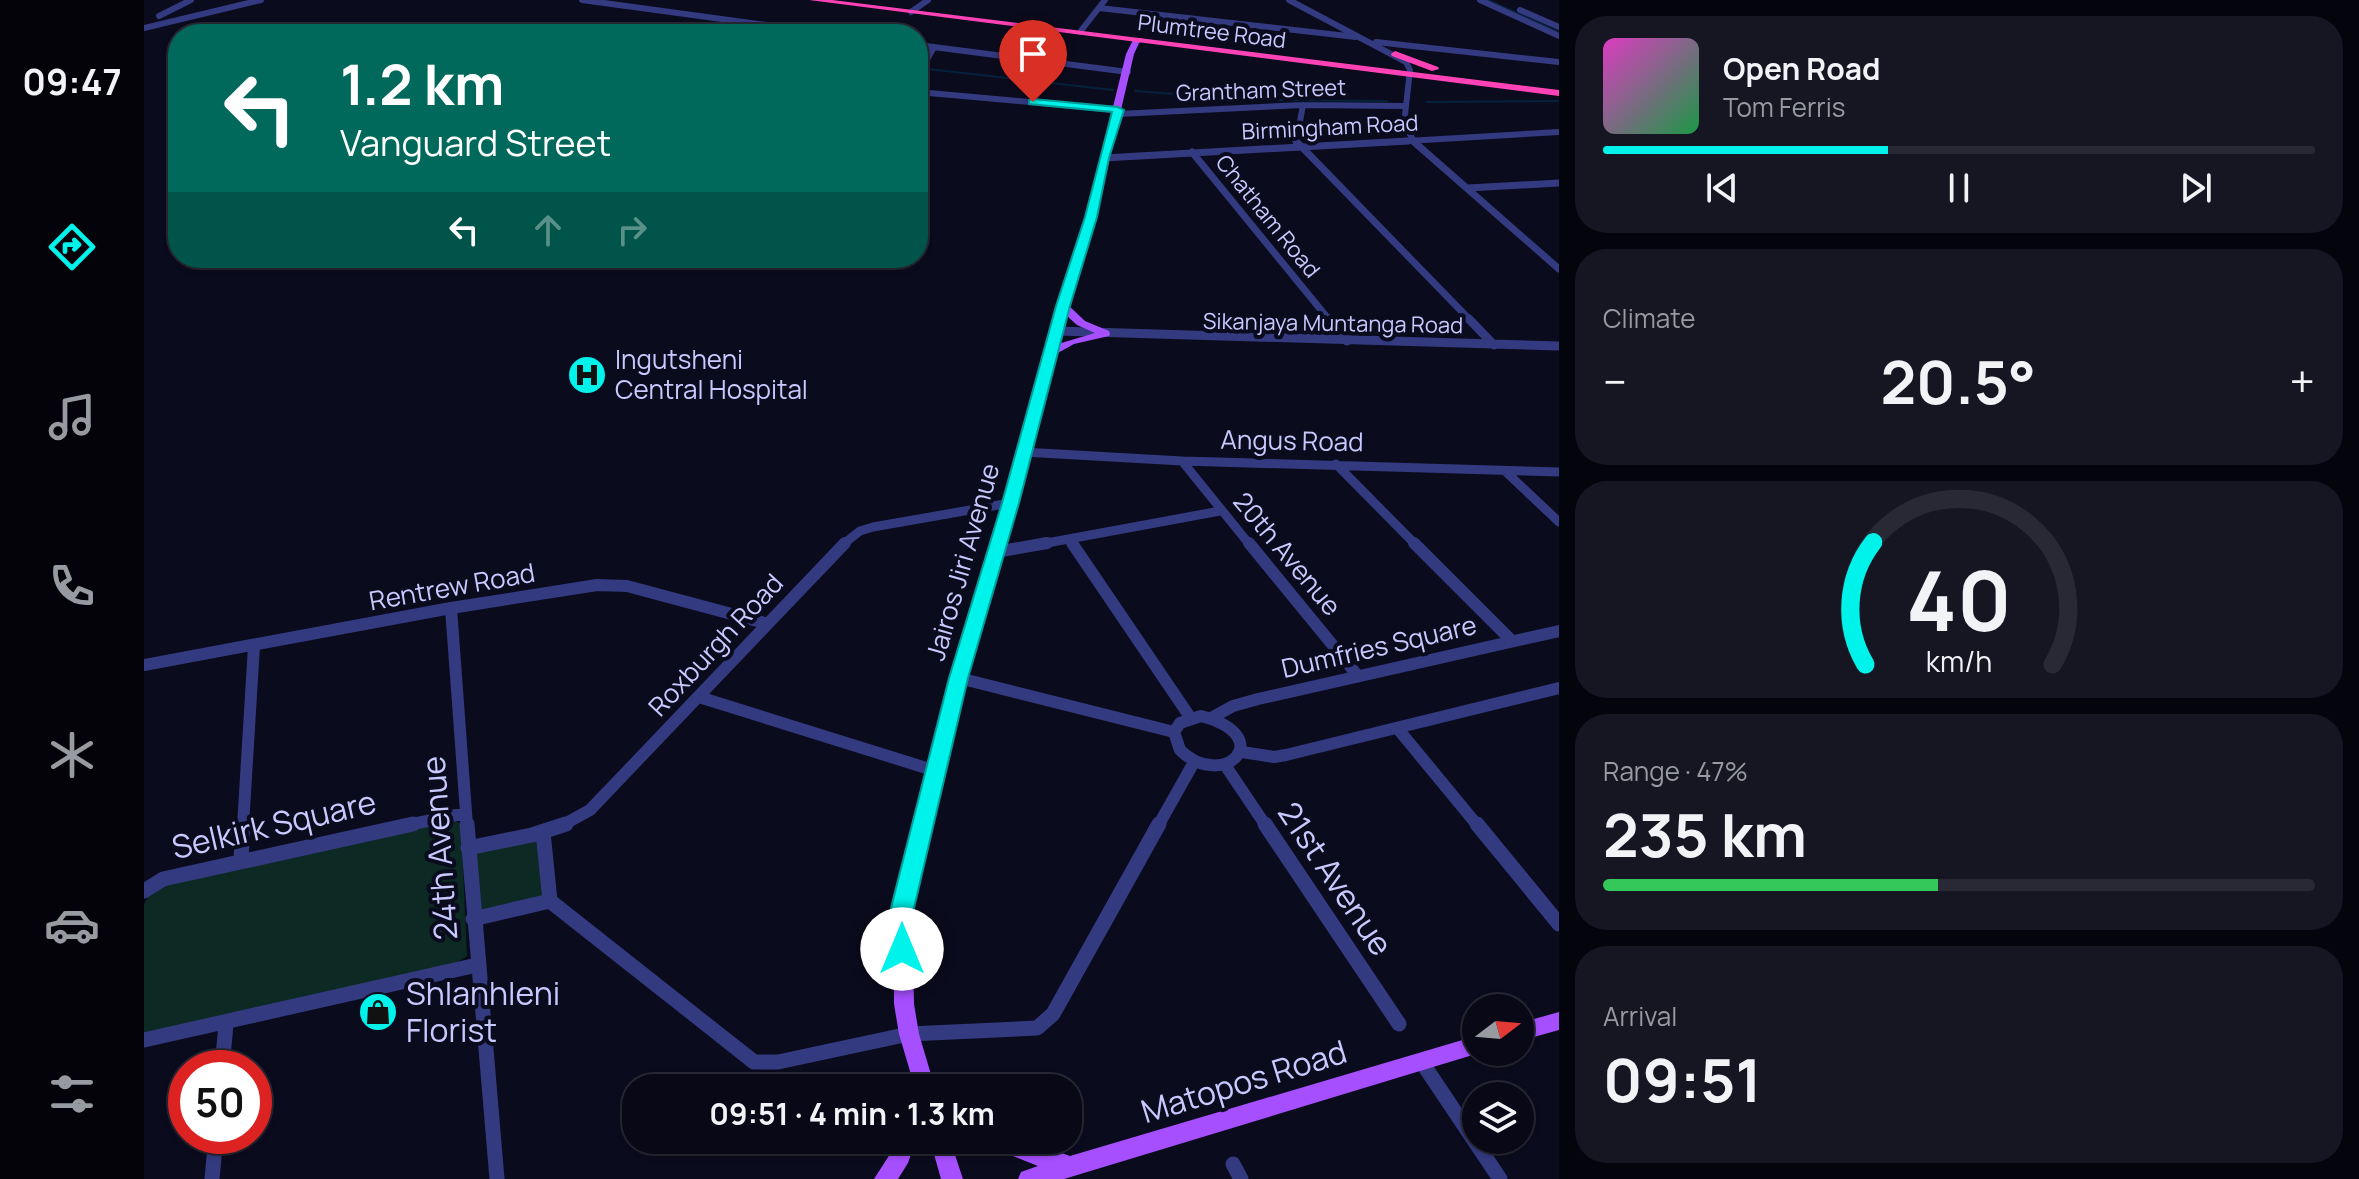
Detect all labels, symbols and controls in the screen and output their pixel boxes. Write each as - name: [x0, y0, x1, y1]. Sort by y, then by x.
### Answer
- street label: Plumtree Road: [1136, 7, 1288, 55]
- pin: [999, 20, 1067, 102]
- icon: arrive: [1011, 32, 1055, 76]
- text: 1.2 km: [340, 45, 504, 122]
- text: Open Road: [1723, 48, 1880, 89]
- icon: left: [208, 56, 312, 160]
- text: 09:47: [22, 57, 122, 106]
- street label: Grantham Street: [1175, 72, 1347, 108]
- text: Tom Ferris: [1723, 89, 1845, 125]
- street label: Birmingham Road: [1241, 107, 1419, 147]
- text: Vanguard Street: [340, 118, 611, 167]
- street label: Chatham Road: [1209, 148, 1327, 284]
- icon: previous: [1700, 166, 1744, 210]
- icon: pause: [1937, 166, 1981, 210]
- icon: next: [2174, 166, 2218, 210]
- icon: left: [442, 208, 486, 252]
- icon: ahead: [526, 208, 570, 252]
- icon: right: [610, 208, 654, 252]
- icon: directions: [44, 219, 100, 275]
- text: Climate: [1603, 300, 1695, 336]
- street label: Sikanjaya Muntanga Road: [1203, 306, 1463, 340]
- text: 20.5°: [1880, 340, 2036, 422]
- place label: Ingutsheni Central Hospital: [615, 341, 808, 407]
- text: −: [1603, 351, 1627, 411]
- text: +: [2290, 351, 2315, 411]
- hospital icon: Ingutsheni Central Hospital: [566, 354, 608, 396]
- icon: music: [44, 389, 100, 445]
- street label: Angus Road: [1220, 421, 1364, 459]
- street label: Jairos Jiri Avenue: [917, 459, 1007, 665]
- street label: 20th Avenue: [1226, 484, 1350, 623]
- text: 40: [1906, 542, 2012, 656]
- street label: Rentrew Road: [366, 554, 537, 618]
- icon: phone: [44, 558, 100, 614]
- street label: Roxburgh Road: [640, 565, 791, 723]
- street label: Dumfries Square: [1278, 606, 1480, 686]
- text: km/h: [1926, 643, 1992, 682]
- icon: climate: [44, 727, 100, 783]
- text: Range · 47%: [1603, 753, 1748, 789]
- street label: 24th Avenue: [411, 755, 467, 942]
- street label: Selkirk Square: [167, 779, 380, 869]
- street label: 21st Avenue: [1268, 793, 1403, 964]
- text: 235 km: [1603, 793, 1807, 875]
- icon: car: [44, 897, 100, 953]
- position arrow: [860, 907, 944, 991]
- place label: Shlanhleni Florist: [406, 971, 560, 1052]
- shop icon: Shlanhleni Florist: [357, 991, 399, 1033]
- north arrow: [1462, 994, 1534, 1066]
- map controls: [1462, 994, 1534, 1154]
- text: Arrival: [1603, 998, 1677, 1034]
- street label: Matopos Road: [1136, 1029, 1352, 1133]
- text: 09:51: [1603, 1038, 1762, 1120]
- speed limit sign: 50: [168, 1050, 272, 1154]
- icon: filters: [44, 1066, 100, 1122]
- button: layers: [1462, 1082, 1534, 1154]
- text: 09:51 · 4 min · 1.3 km: [709, 1093, 995, 1134]

